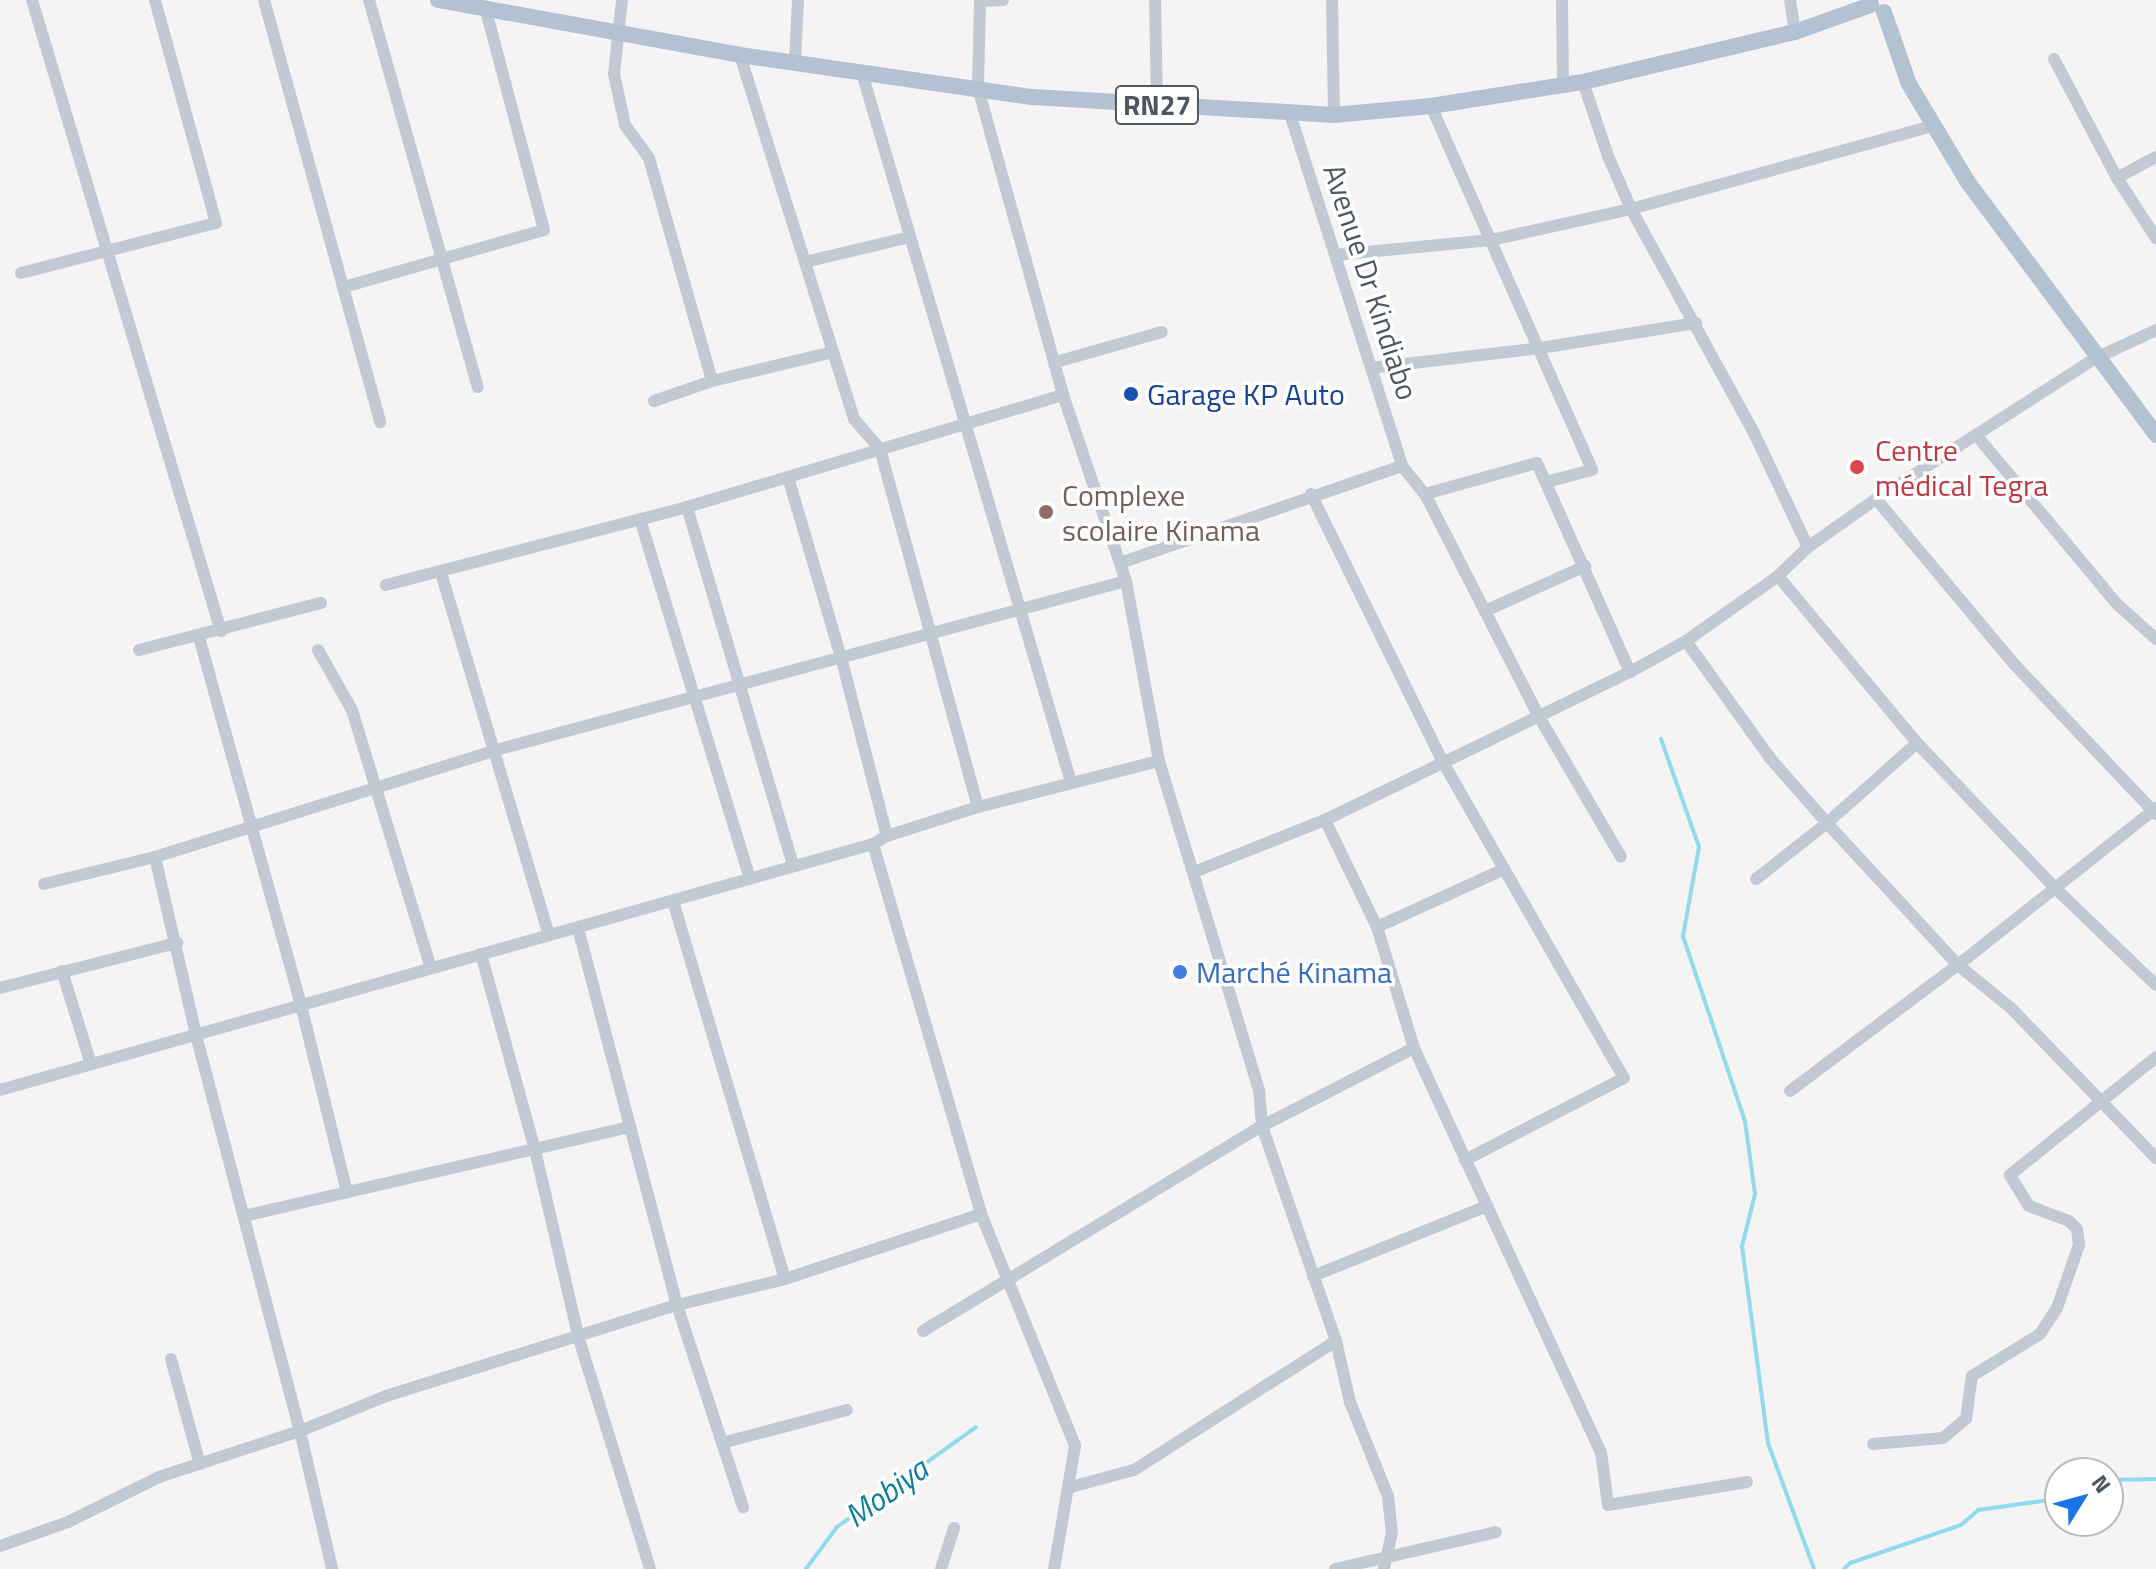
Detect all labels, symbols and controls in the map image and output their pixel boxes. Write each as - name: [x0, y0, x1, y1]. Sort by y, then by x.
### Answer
- road number: RN27: [1113, 81, 1201, 129]
- street label: Avenue Dr Kindiabo: [1316, 160, 1426, 404]
- place label: Garage KP Auto: [1147, 376, 1345, 412]
- marker: Garage KP Auto: [1122, 385, 1140, 403]
- place label: Centre médical Tegra: [1875, 432, 2048, 502]
- marker: Centre médical Tegra: [1846, 456, 1868, 478]
- place label: Complexe scolaire Kinama: [1062, 477, 1260, 548]
- marker: Complexe scolaire Kinama: [1037, 503, 1055, 521]
- place label: Marché Kinama: [1196, 954, 1392, 990]
- marker: Marché Kinama: [1171, 963, 1189, 981]
- water label: Mobiya: [837, 1449, 935, 1535]
- north arrow: [2044, 1457, 2124, 1537]
- text: N: [2083, 1467, 2120, 1500]

